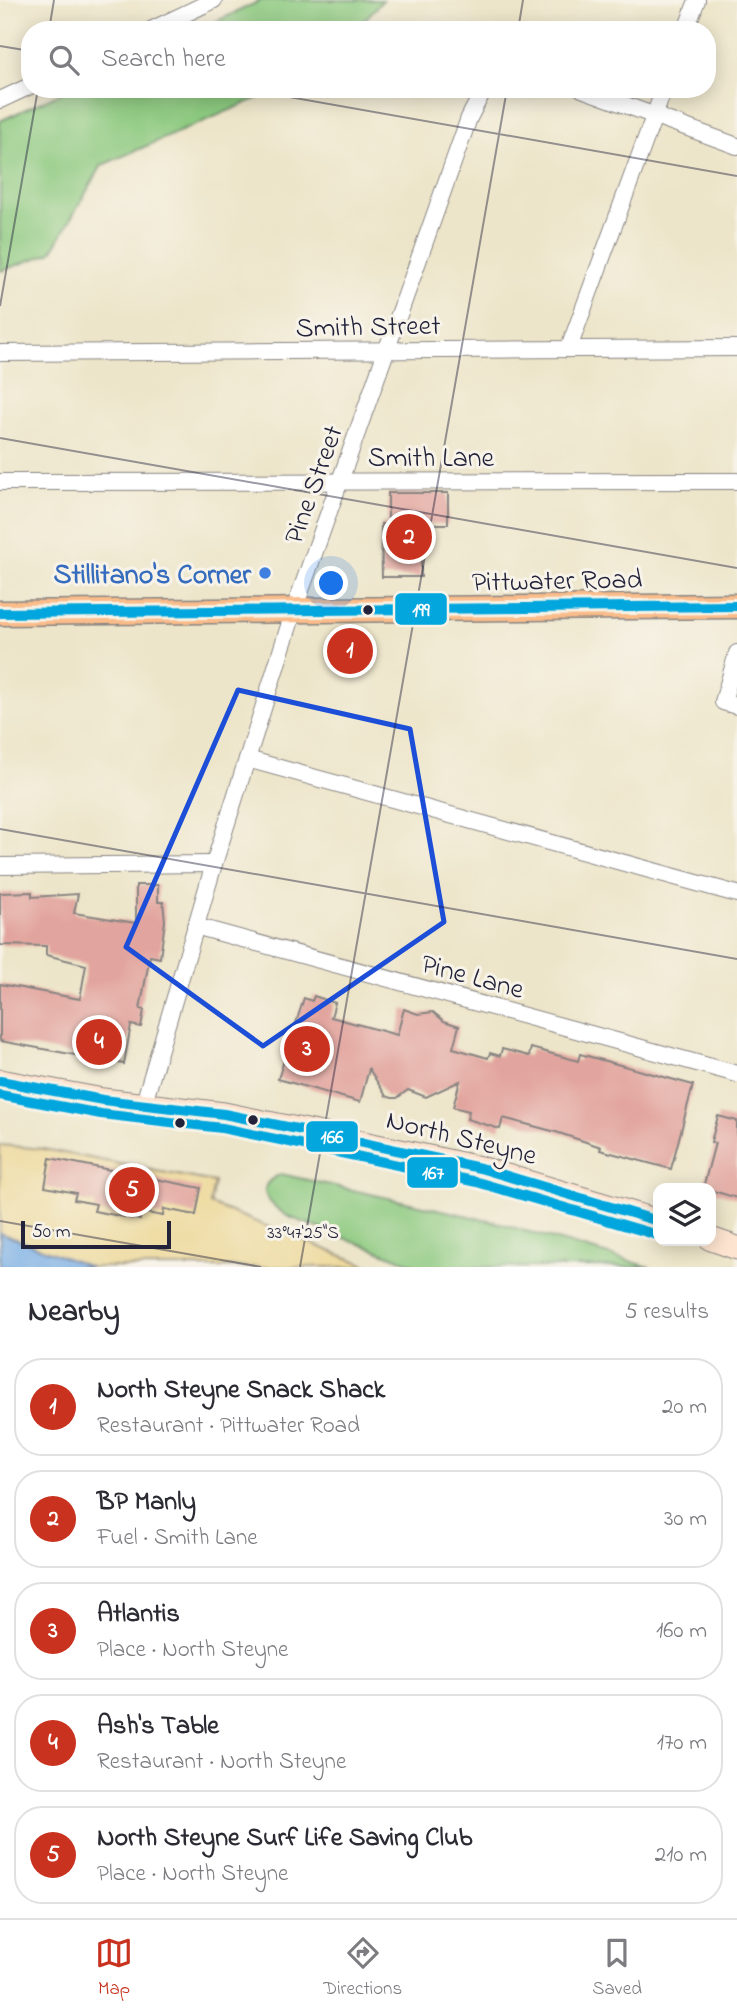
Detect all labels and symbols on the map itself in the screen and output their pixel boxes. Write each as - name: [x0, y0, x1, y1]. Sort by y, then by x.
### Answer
- street label: Smith Street: [295, 307, 441, 350]
- street label: Pine Street: [275, 420, 356, 550]
- street label: Smith Lane: [368, 439, 495, 480]
- pin: 2: [386, 511, 432, 563]
- place label: Stillitano's Corner: [53, 556, 252, 597]
- street label: Pittwater Road: [472, 561, 643, 604]
- marker: Stillitano's Corner: [257, 565, 273, 581]
- your location: [314, 566, 348, 600]
- line badge: 199: [394, 592, 448, 626]
- text: 199: [412, 598, 430, 625]
- unlabelled marker: [361, 603, 375, 617]
- pin: 1: [327, 625, 373, 677]
- street label: Pine Lane: [416, 945, 528, 1012]
- pin: 4: [76, 1016, 122, 1068]
- pin: 3: [284, 1023, 330, 1075]
- street label: North Steyne: [382, 1101, 541, 1178]
- unlabelled marker: [246, 1113, 260, 1127]
- unlabelled marker: [173, 1116, 187, 1130]
- line badge: 166: [305, 1120, 359, 1153]
- text: 166: [321, 1125, 344, 1152]
- line badge: 167: [406, 1156, 459, 1189]
- text: 167: [422, 1161, 444, 1188]
- pin: 5: [109, 1164, 155, 1216]
- scale bar: [21, 1218, 172, 1250]
- text: 33°47'25"S: [267, 1221, 339, 1247]

